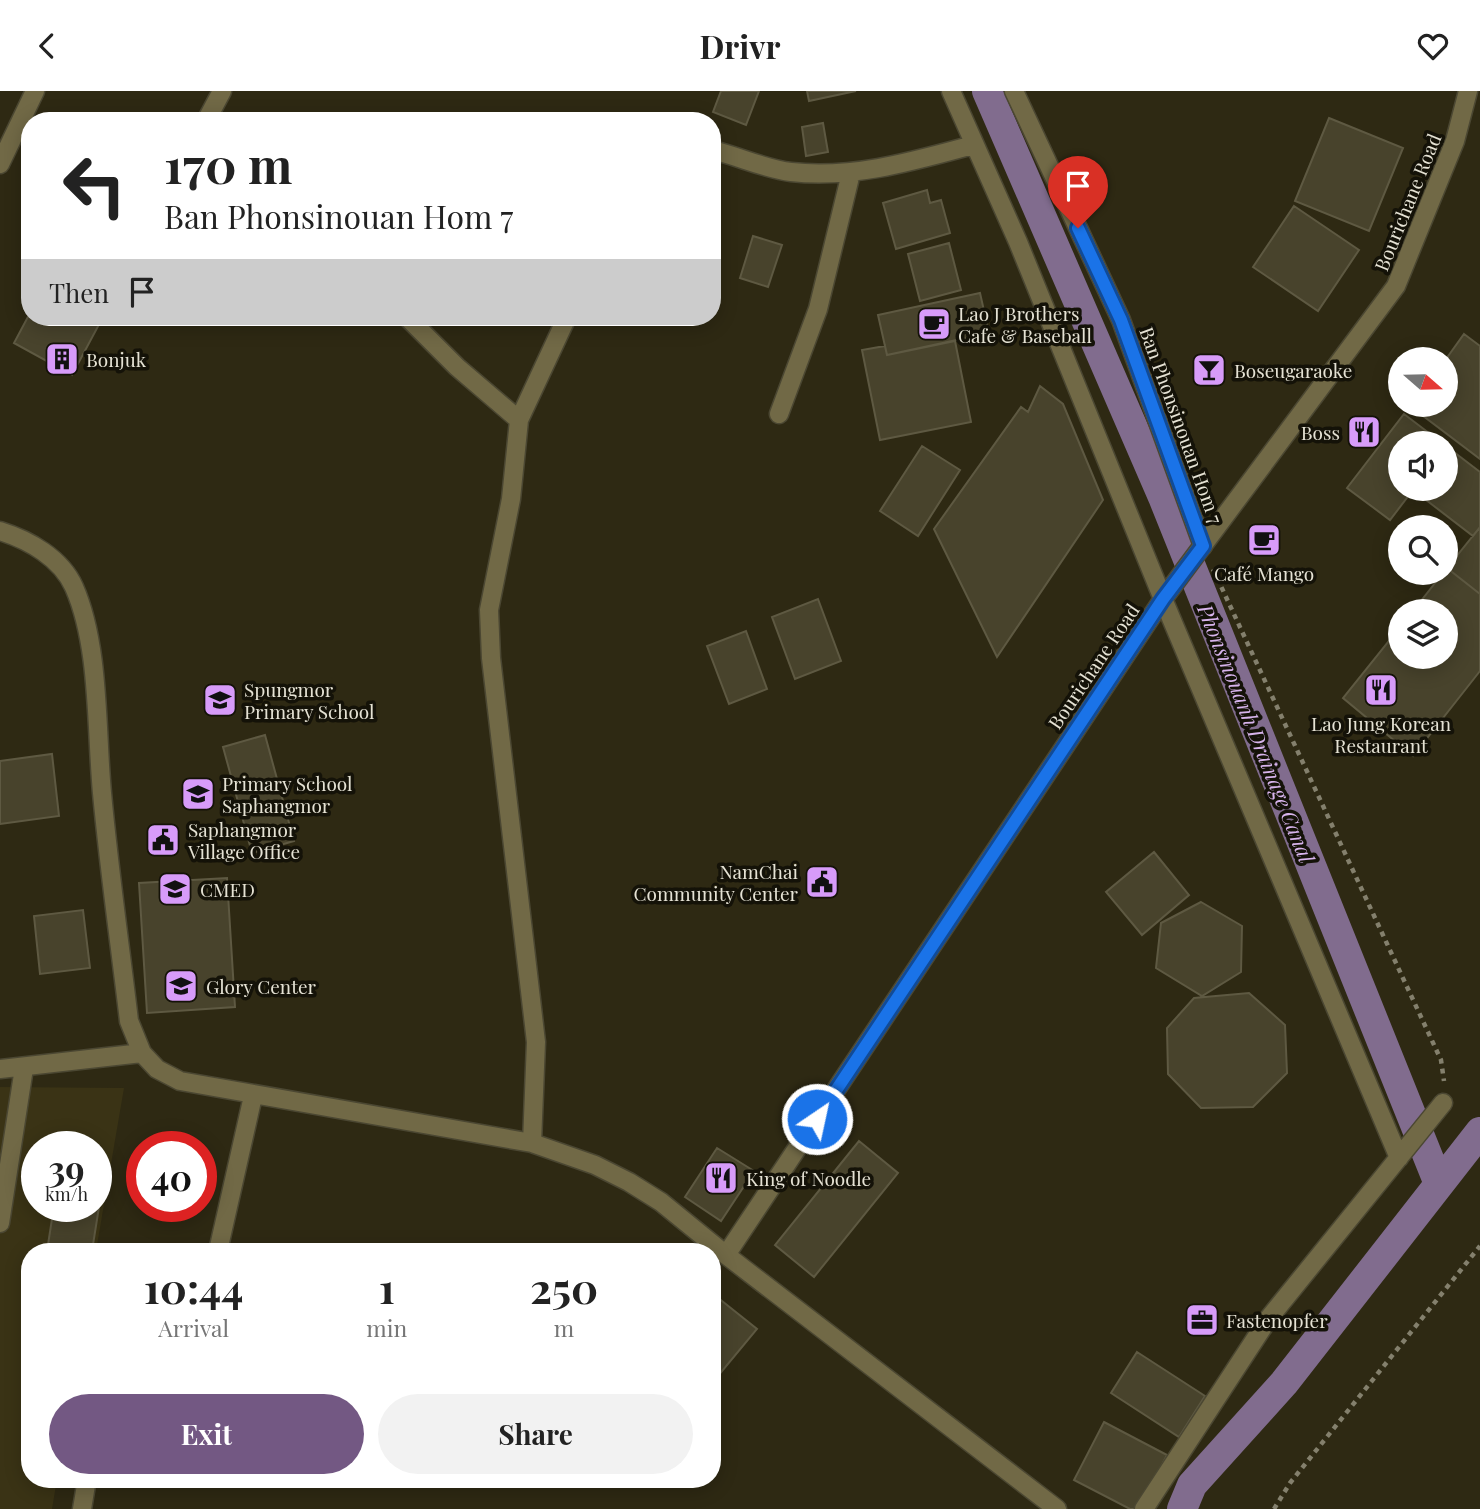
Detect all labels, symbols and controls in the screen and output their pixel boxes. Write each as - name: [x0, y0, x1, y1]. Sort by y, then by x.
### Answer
- text: Drivr: [700, 24, 780, 67]
- icon: back: [28, 27, 66, 65]
- icon: heart: [1414, 27, 1452, 65]
- street label: Bourichane Road: [1368, 129, 1446, 275]
- text: 170 m: [164, 131, 292, 196]
- icon: left: [49, 140, 140, 231]
- pin: [1048, 156, 1108, 228]
- icon: arrive: [1059, 167, 1097, 205]
- text: Ban Phonsinouan Hom 7: [164, 194, 513, 237]
- icon: arrive: [123, 273, 161, 311]
- text: Then: [49, 275, 109, 310]
- place label: Lao J Brothers Cafe & Baseball: [958, 300, 1092, 348]
- cafe icon: Lao J Brothers Cafe & Baseball: [915, 305, 953, 343]
- street label: Ban Phonsinouan Hom 7: [1134, 323, 1230, 527]
- building icon: Bonjuk: [43, 340, 81, 378]
- place label: Bonjuk: [86, 346, 147, 372]
- north arrow: [1388, 347, 1458, 417]
- map controls: [1388, 347, 1458, 669]
- bar icon: Boseugaraoke: [1190, 351, 1228, 389]
- place label: Boseugaraoke: [1234, 357, 1352, 383]
- restaurant icon: Boss: [1345, 413, 1383, 451]
- place label: Boss: [1301, 419, 1340, 445]
- button: sound: [1388, 431, 1458, 501]
- button: search: [1388, 515, 1458, 585]
- cafe icon: Café Mango: [1245, 521, 1283, 559]
- place label: Café Mango: [1214, 560, 1314, 586]
- street label: Bourichane Road: [1041, 598, 1145, 734]
- water label: Phonsinouanh Drainage Canal: [1192, 599, 1322, 868]
- button: layers: [1388, 599, 1458, 669]
- restaurant icon: Lao Jung Korean Restaurant: [1362, 671, 1400, 709]
- place label: Spungmor Primary School: [244, 676, 375, 724]
- school or university icon: Spungmor Primary School: [201, 681, 239, 719]
- place label: Lao Jung Korean Restaurant: [1311, 710, 1452, 758]
- place label: Primary School Saphangmor: [222, 770, 353, 818]
- school or university icon: Primary School Saphangmor: [179, 775, 217, 813]
- place label: Saphangmor Village Office: [187, 816, 300, 864]
- public building icon: Saphangmor Village Office: [144, 821, 182, 859]
- place label: NamChai Community Center: [633, 858, 799, 906]
- public building icon: NamChai Community Center: [803, 863, 841, 901]
- school or university icon: CMED: [156, 870, 194, 908]
- place label: CMED: [200, 876, 255, 902]
- school or university icon: Glory Center: [162, 967, 200, 1005]
- place label: Glory Center: [206, 973, 317, 999]
- position arrow: [780, 1082, 854, 1156]
- speed limit sign: 40: [126, 1131, 217, 1222]
- text: 39: [48, 1144, 85, 1191]
- restaurant icon: King of Noodle: [702, 1159, 740, 1197]
- place label: King of Noodle: [746, 1165, 871, 1191]
- text: km/h: [45, 1182, 88, 1206]
- text: 10:44: [144, 1259, 243, 1315]
- text: 1: [379, 1259, 395, 1315]
- text: 250: [530, 1259, 598, 1315]
- office icon: Fastenopfer: [1183, 1301, 1221, 1339]
- place label: Fastenopfer: [1226, 1307, 1328, 1333]
- text: Arrival: [158, 1312, 229, 1343]
- text: min: [366, 1312, 407, 1343]
- text: m: [554, 1312, 574, 1343]
- button: Exit: [49, 1394, 364, 1474]
- button: Share: [378, 1394, 693, 1474]

